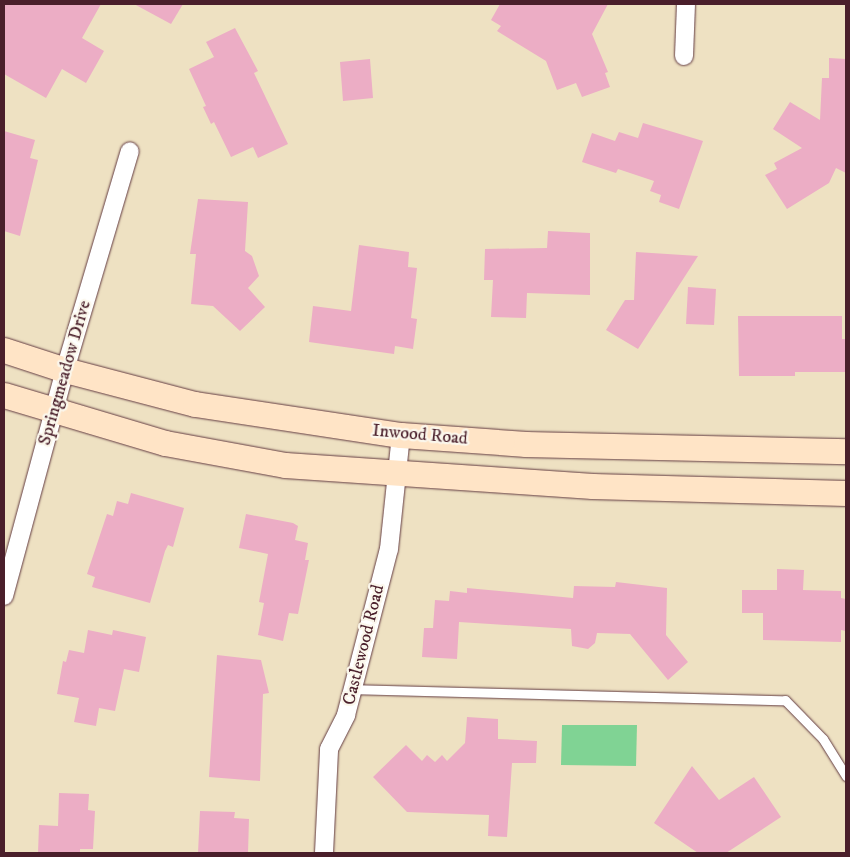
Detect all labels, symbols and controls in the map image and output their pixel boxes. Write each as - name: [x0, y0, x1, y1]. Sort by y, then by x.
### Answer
- street label: Springmeadow Drive: [34, 298, 96, 448]
- street label: Inwood Road: [371, 420, 469, 450]
- street label: Castlewood Road: [339, 583, 389, 707]

